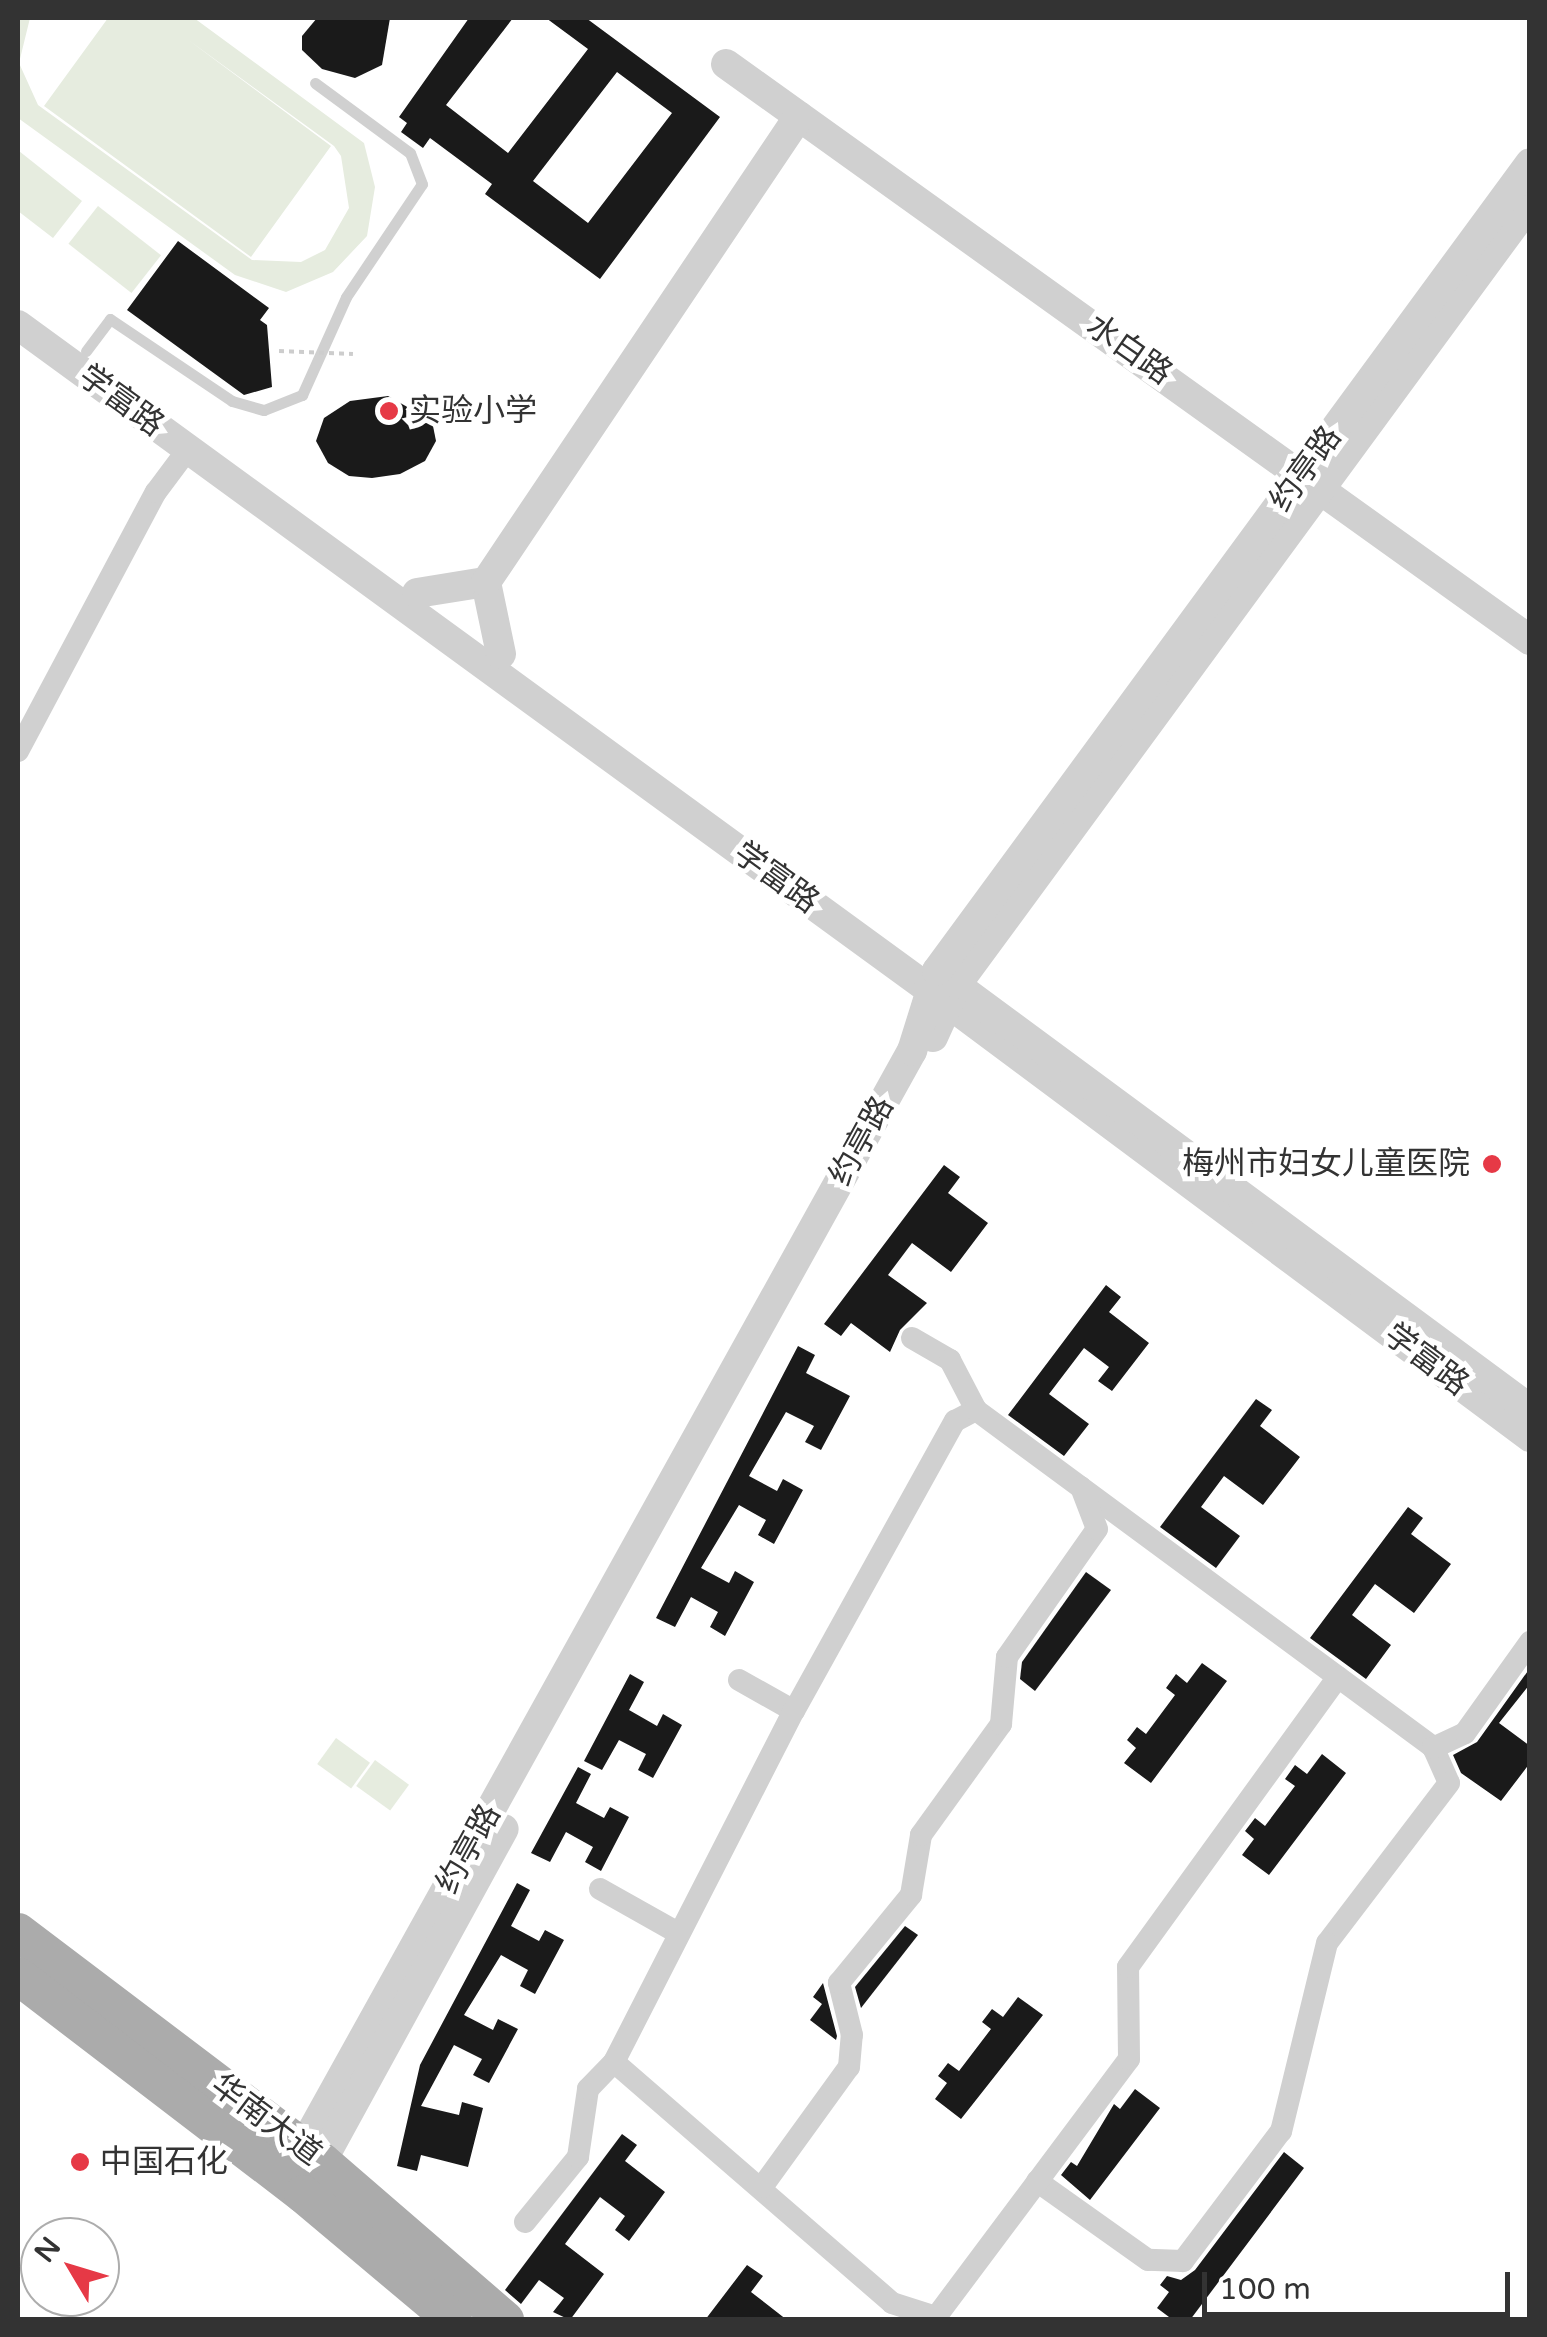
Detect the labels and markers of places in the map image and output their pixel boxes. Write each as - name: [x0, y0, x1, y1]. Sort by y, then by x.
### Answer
- place label: 实验小学: [409, 392, 537, 430]
- marker: 实验小学: [378, 400, 400, 422]
- place label: 梅州市妇女儿童医院: [1182, 1145, 1470, 1183]
- marker: 梅州市妇女儿童医院: [1479, 1151, 1505, 1177]
- place label: 中国石化: [100, 2143, 228, 2181]
- marker: 中国石化: [69, 2151, 91, 2173]

